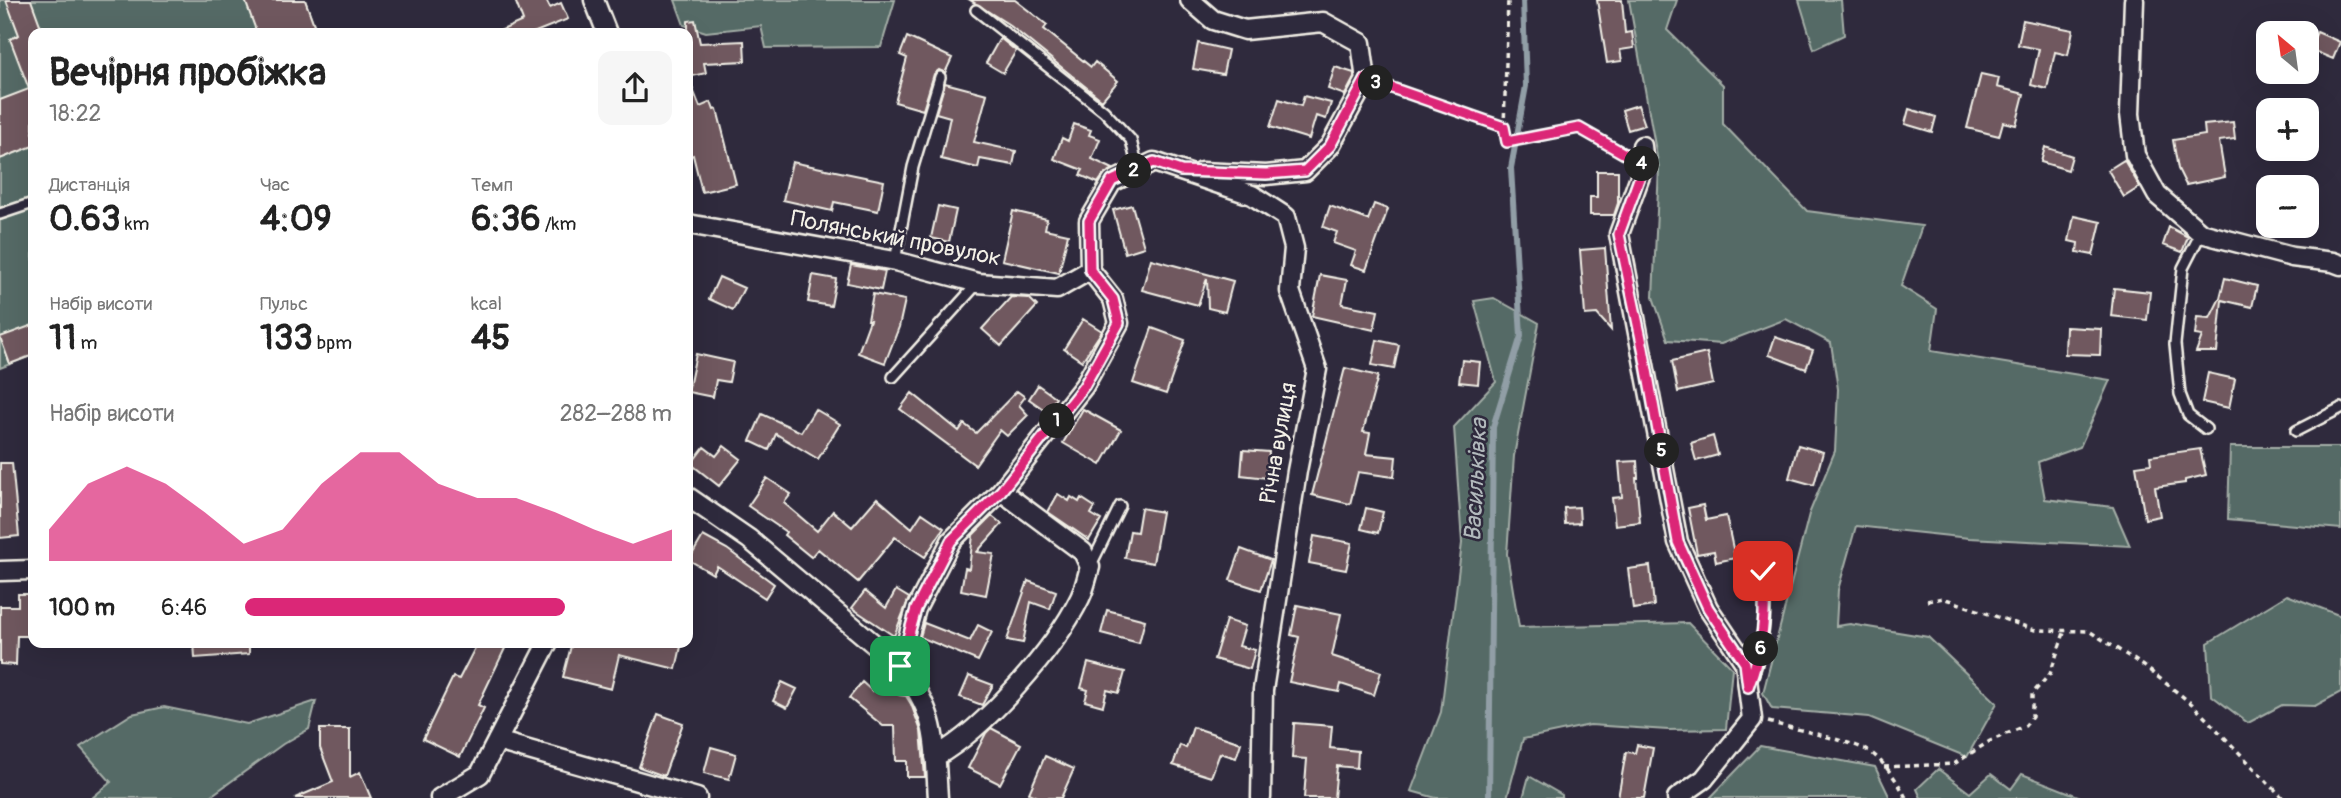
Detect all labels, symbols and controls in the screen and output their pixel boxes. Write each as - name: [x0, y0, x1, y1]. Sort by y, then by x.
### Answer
- north arrow: [2256, 21, 2319, 84]
- map controls: [2256, 21, 2319, 238]
- text: Вечірня пробіжка: [49, 49, 326, 97]
- button: share: [598, 51, 672, 125]
- pin: 3: [1358, 66, 1394, 100]
- text: 3: [1370, 70, 1381, 94]
- button: +: [2256, 98, 2319, 161]
- text: 18:22: [49, 99, 101, 128]
- pin: 4: [1624, 146, 1660, 182]
- text: 4: [1636, 151, 1647, 175]
- pin: 2: [1116, 154, 1152, 188]
- text: 2: [1128, 158, 1139, 182]
- text: Дистанція: [49, 173, 130, 197]
- text: Час: [260, 173, 290, 197]
- text: Темп: [471, 173, 513, 197]
- button: −: [2256, 175, 2319, 238]
- text: 0.63: [49, 197, 120, 241]
- text: 4:09: [260, 197, 332, 241]
- text: 6:36: [471, 197, 541, 241]
- street label: Полянський провулок: [789, 203, 1004, 273]
- text: km: [120, 212, 149, 236]
- text: /km: [541, 212, 576, 236]
- text: Набір висоти: [49, 292, 152, 316]
- text: Пульс: [260, 292, 308, 316]
- text: kcal: [471, 292, 502, 316]
- text: 11: [49, 316, 76, 360]
- text: 133: [260, 316, 313, 360]
- text: 45: [471, 316, 510, 360]
- text: m: [76, 331, 97, 355]
- text: bpm: [313, 331, 352, 355]
- street label: Річна вулиця: [1253, 380, 1303, 506]
- text: Набір висоти: [49, 399, 174, 428]
- text: 282–288 m: [560, 399, 672, 428]
- pin: 1: [1040, 404, 1074, 438]
- text: 1: [1053, 408, 1060, 432]
- water label: Васильківка: [1458, 416, 1494, 542]
- pin: 5: [1644, 434, 1680, 468]
- text: 5: [1656, 438, 1667, 462]
- pin: [1733, 541, 1793, 601]
- icon: check: [1744, 552, 1782, 590]
- text: 100 m: [49, 593, 115, 622]
- text: 6:46: [161, 593, 207, 622]
- pin: 6: [1744, 632, 1778, 666]
- pin: [870, 636, 930, 696]
- text: 6: [1755, 636, 1766, 660]
- icon: arrive: [881, 647, 919, 685]

